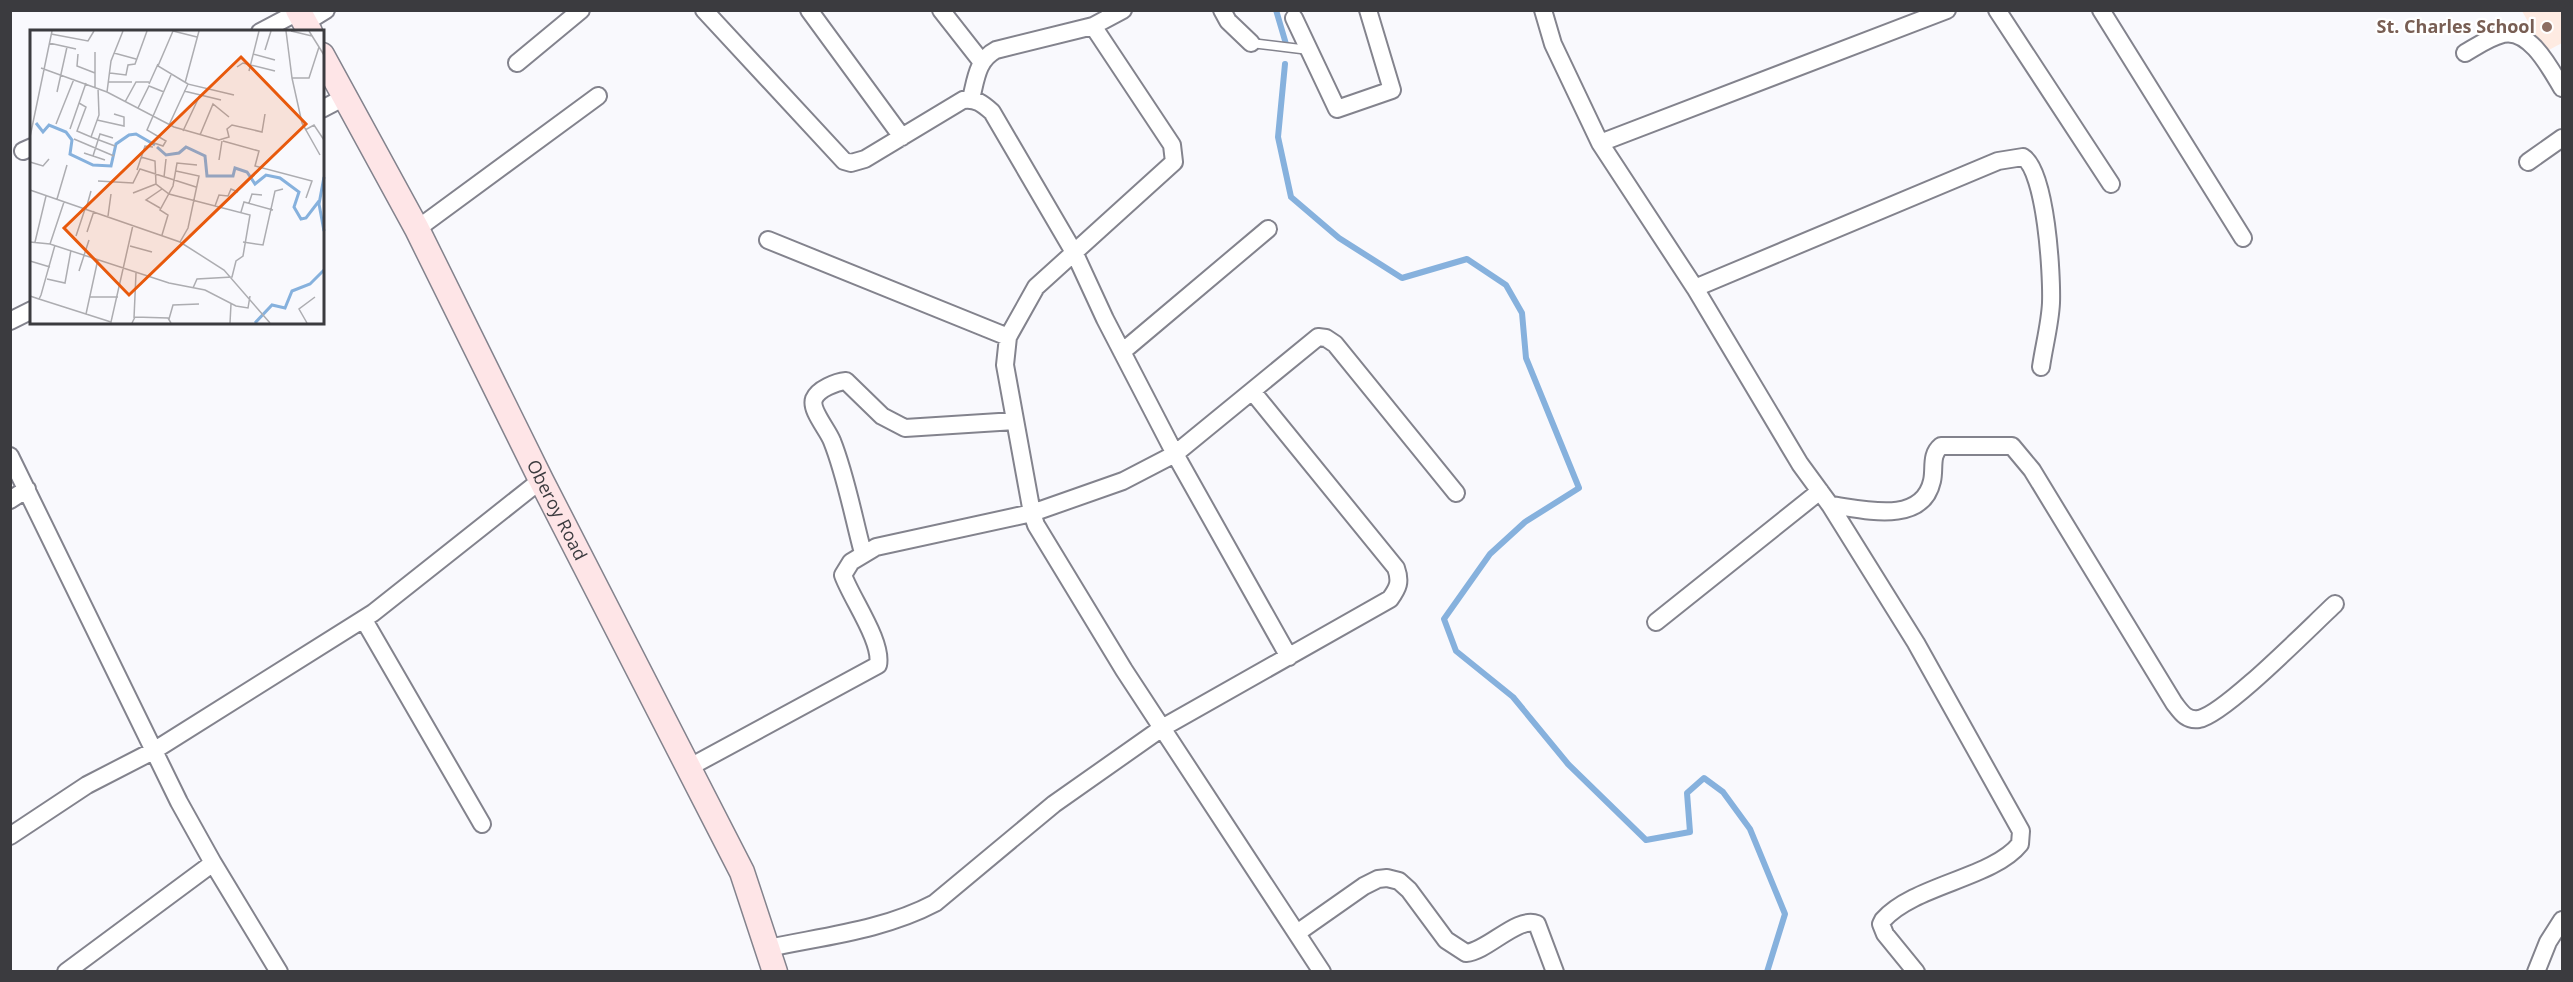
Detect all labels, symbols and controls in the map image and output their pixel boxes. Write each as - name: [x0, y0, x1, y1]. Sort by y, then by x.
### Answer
- place label: St. Charles School: [2377, 14, 2535, 38]
- marker: St. Charles School: [2540, 20, 2554, 34]
- inset map: [30, 30, 324, 324]
- street label: Oberoy Road: [522, 455, 593, 564]

